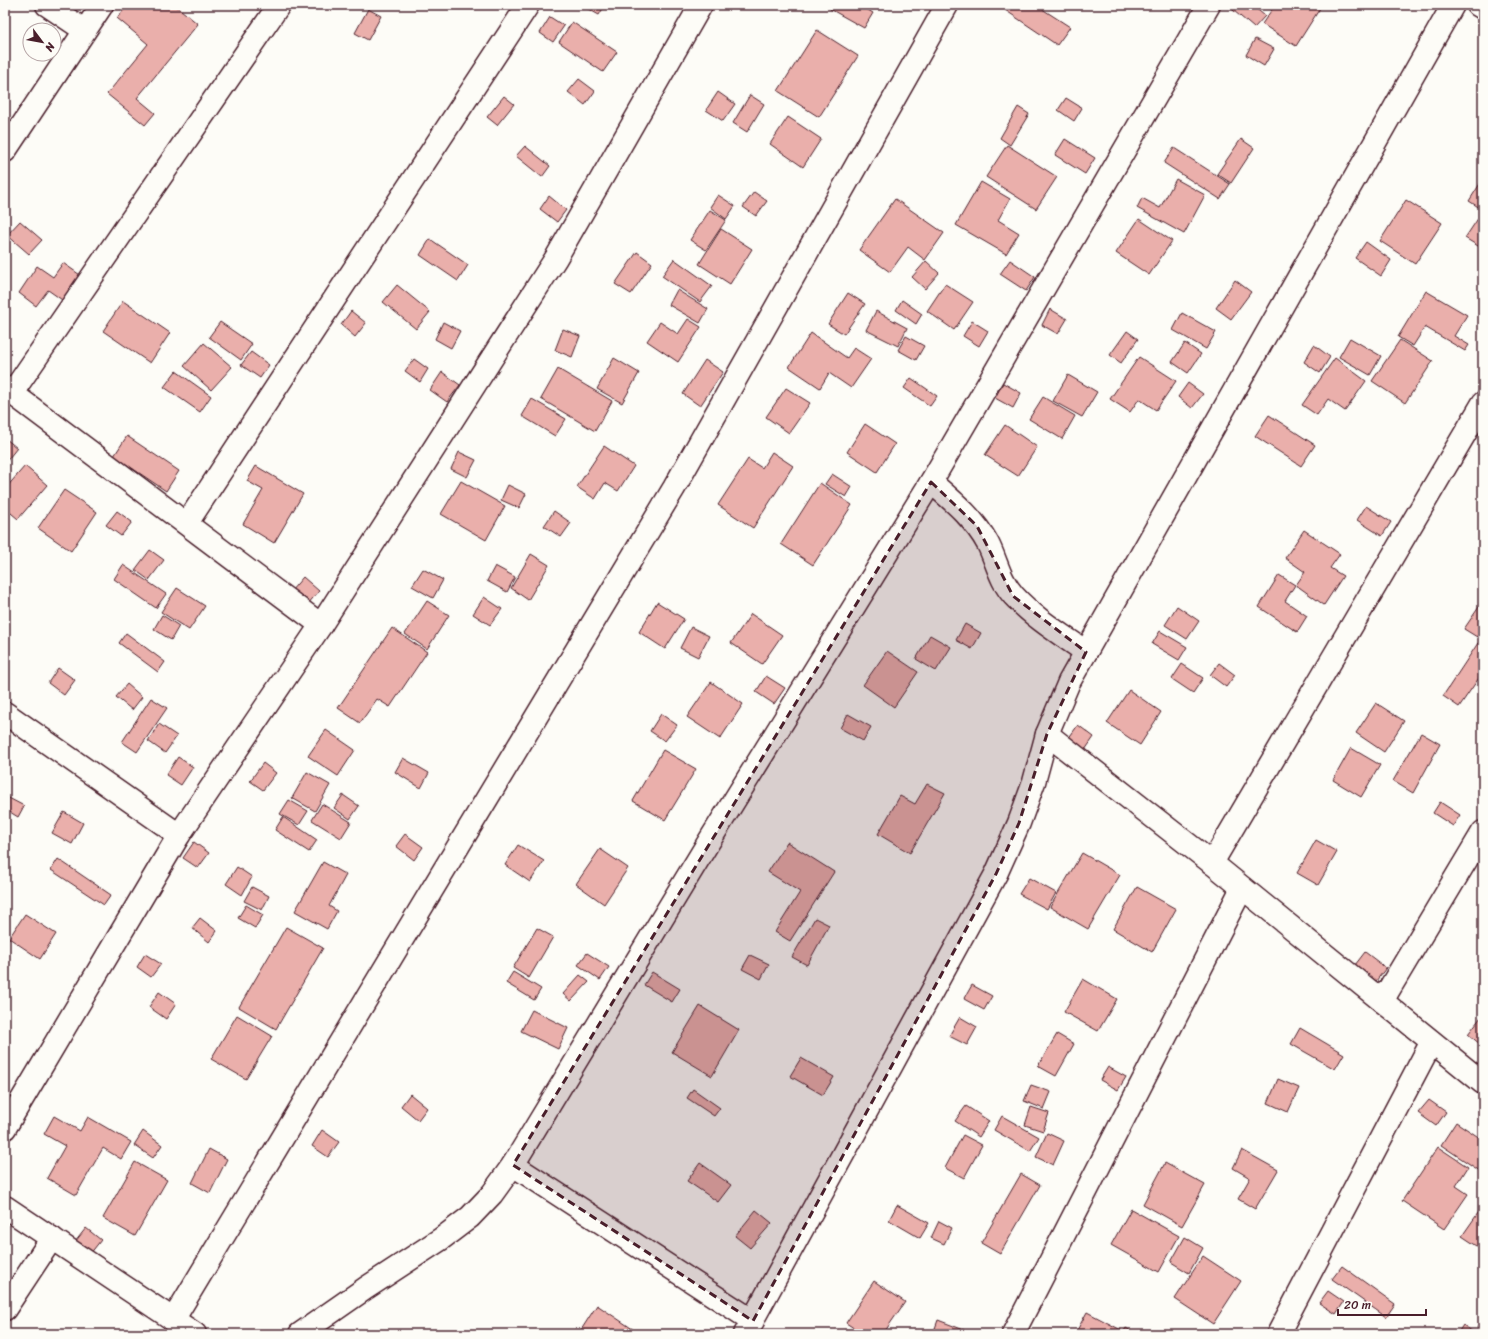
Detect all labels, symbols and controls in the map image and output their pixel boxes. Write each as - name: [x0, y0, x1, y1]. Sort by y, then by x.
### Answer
- north arrow: [22, 22, 62, 62]
- text: N: [40, 38, 61, 56]
- scale bar: [1338, 1291, 1426, 1317]
- text: 20 m: [1344, 1294, 1371, 1316]

